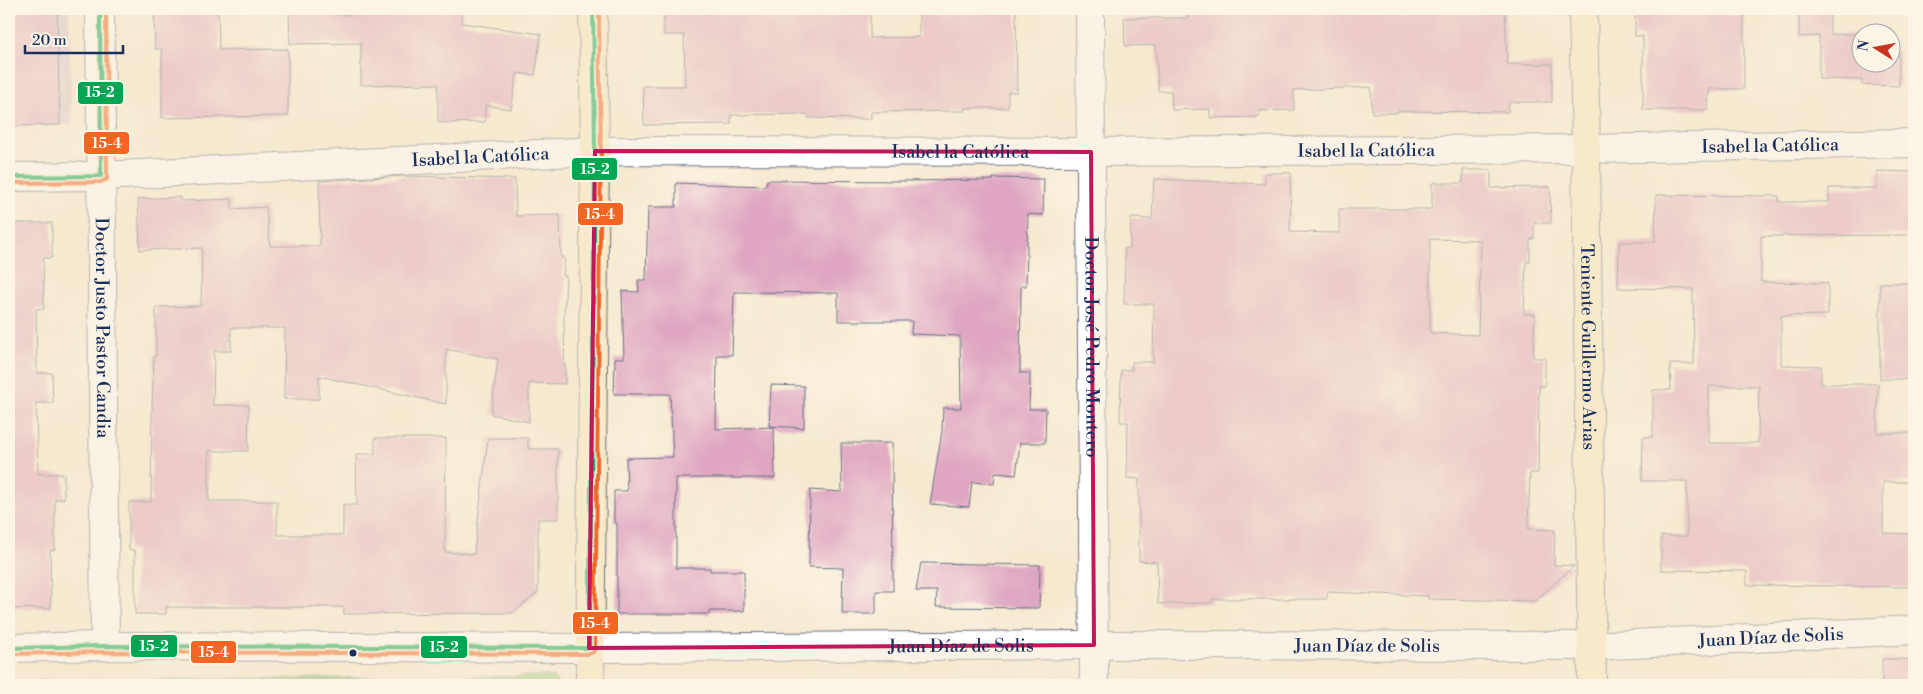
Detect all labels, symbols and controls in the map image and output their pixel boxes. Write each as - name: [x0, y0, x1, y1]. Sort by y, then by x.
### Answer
- scale bar: [25, 22, 122, 54]
- north arrow: [1850, 22, 1900, 72]
- text: 20 m: [32, 31, 67, 50]
- text: N: [1854, 39, 1874, 53]
- line badge: 15-2: [77, 81, 124, 105]
- text: 15-2: [85, 84, 115, 102]
- line badge: 15-4: [83, 131, 130, 155]
- street label: Isabel la Católica: [1701, 133, 1840, 159]
- text: 15-4: [92, 135, 122, 153]
- street label: Isabel la Católica: [1297, 139, 1436, 163]
- street label: Isabel la Católica: [892, 141, 1030, 164]
- street label: Isabel la Católica: [411, 142, 551, 172]
- line badge: 15-2: [571, 157, 618, 181]
- text: 15-2: [580, 161, 610, 179]
- line badge: 15-4: [577, 202, 624, 226]
- text: 15-4: [585, 206, 615, 224]
- street label: Doctor Justo Pastor Candia: [90, 217, 114, 439]
- street label: Doctor José Pedro Montero: [1079, 236, 1104, 458]
- street label: Teniente Guillermo Arias: [1575, 244, 1600, 450]
- line badge: 15-4: [572, 611, 619, 635]
- text: 15-4: [580, 615, 610, 633]
- street label: Juan Díaz de Solis: [1696, 623, 1844, 653]
- line badge: 15-2: [130, 634, 178, 658]
- street label: Juan Díaz de Solis: [887, 634, 1034, 658]
- street label: Juan Díaz de Solis: [1293, 634, 1440, 658]
- line badge: 15-2: [420, 635, 468, 659]
- text: 15-2: [139, 638, 169, 656]
- text: 15-2: [429, 639, 459, 657]
- line badge: 15-4: [190, 640, 237, 664]
- text: 15-4: [199, 644, 229, 662]
- unlabelled marker: [348, 648, 358, 658]

